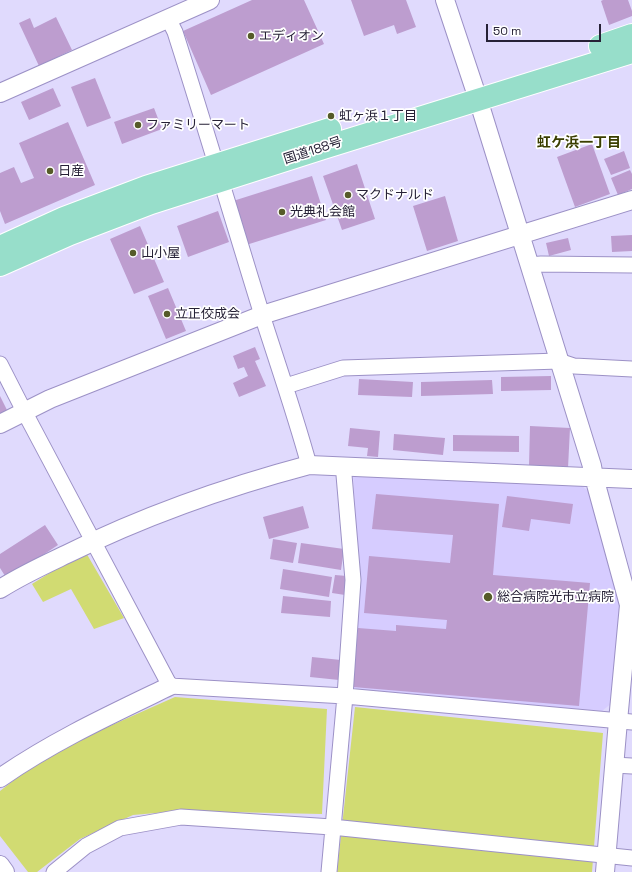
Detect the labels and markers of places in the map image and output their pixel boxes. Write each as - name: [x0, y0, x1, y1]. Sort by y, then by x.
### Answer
- place label: エディオン: [259, 28, 324, 44]
- marker: エディオン: [246, 31, 256, 41]
- place label: 虹ヶ浜１丁目: [339, 108, 417, 124]
- marker: 虹ヶ浜１丁目: [326, 111, 336, 121]
- place label: ファミリーマート: [146, 117, 250, 133]
- marker: ファミリーマート: [133, 120, 143, 130]
- place label: 日産: [58, 163, 84, 179]
- marker: 日産: [45, 166, 55, 176]
- place label: マクドナルド: [356, 187, 434, 203]
- marker: マクドナルド: [343, 190, 353, 200]
- place label: 光典礼会館: [290, 204, 355, 220]
- marker: 光典礼会館: [277, 207, 287, 217]
- place label: 山小屋: [141, 245, 180, 261]
- marker: 山小屋: [128, 248, 138, 258]
- place label: 立正佼成会: [175, 306, 240, 322]
- marker: 立正佼成会: [162, 309, 172, 319]
- place label: 総合病院光市立病院: [497, 589, 614, 605]
- marker: 総合病院光市立病院: [482, 591, 494, 603]

